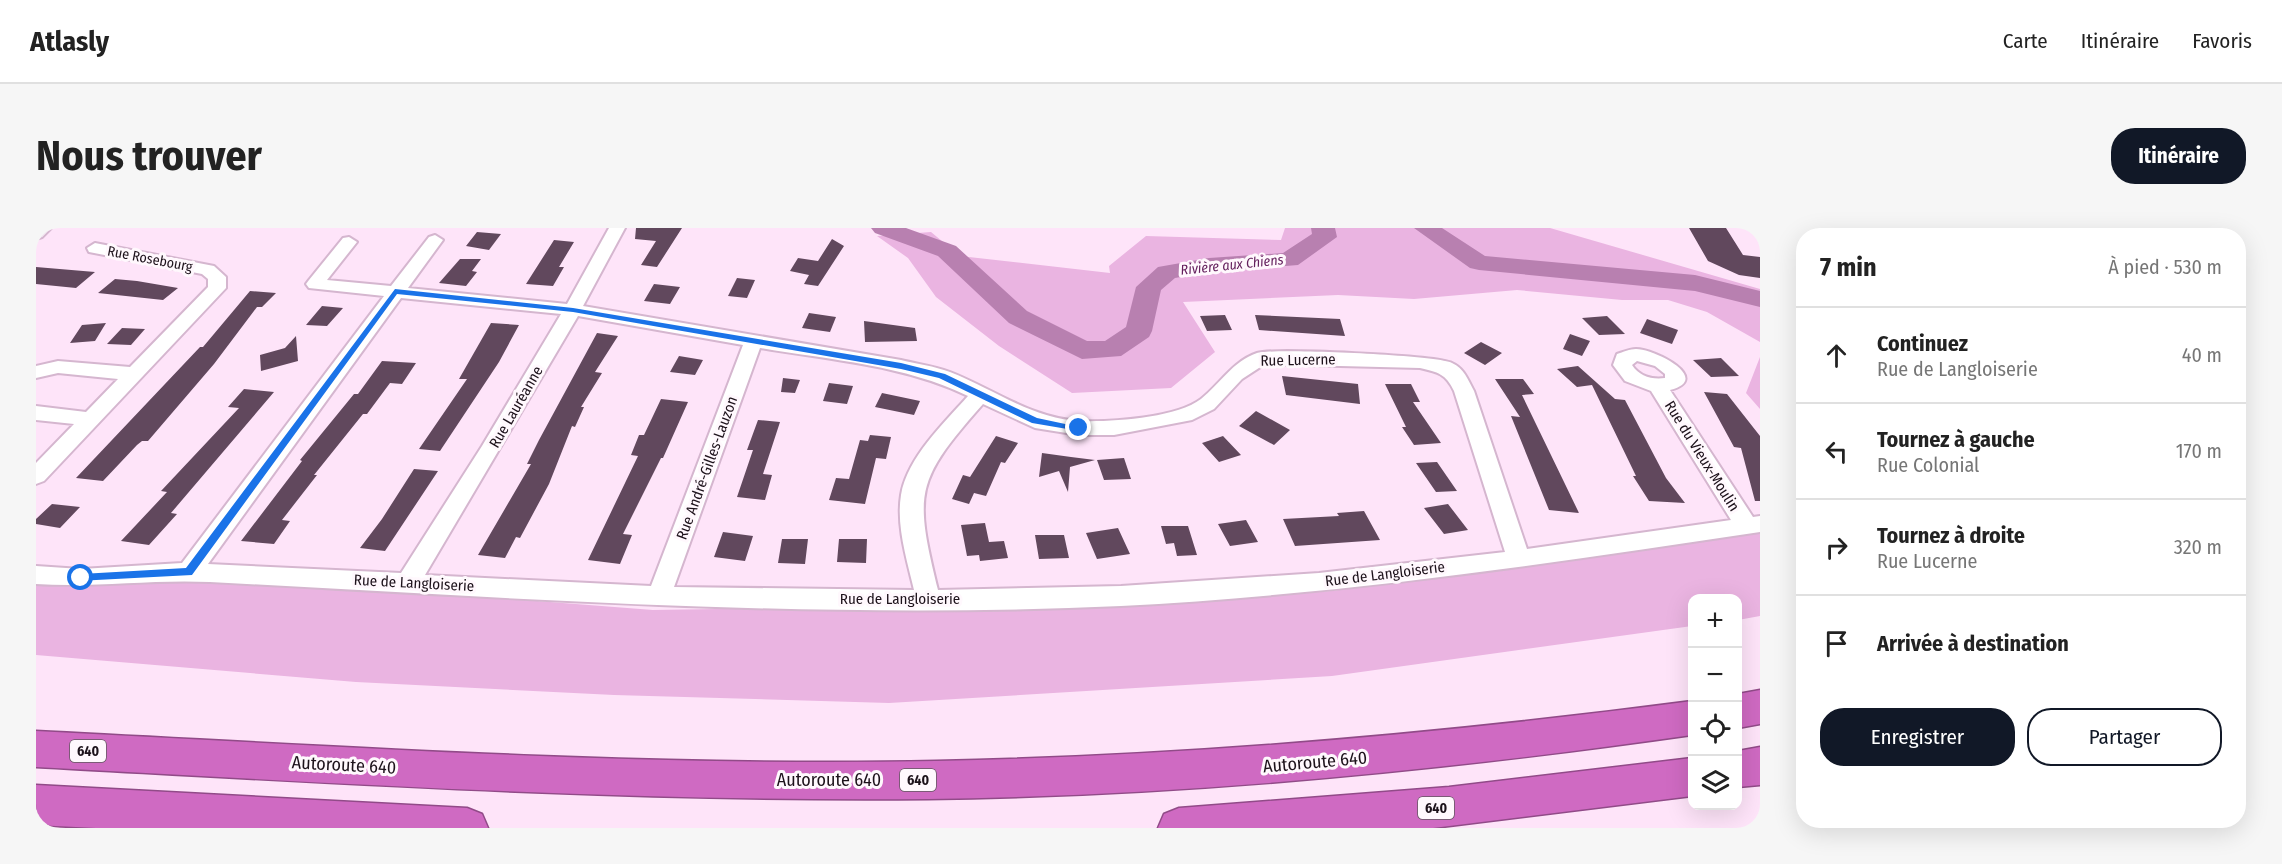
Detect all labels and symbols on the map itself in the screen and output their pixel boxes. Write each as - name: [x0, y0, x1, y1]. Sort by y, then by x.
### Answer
- street label: Rue Rosebourg: [106, 242, 194, 276]
- water label: Rivière aux Chiens: [1180, 251, 1284, 279]
- street label: Rue Lucerne: [1260, 350, 1336, 370]
- street label: Rue Lauréanne: [485, 363, 547, 451]
- street label: Rue André-Gilles-Lauzon: [673, 394, 741, 542]
- street label: Rue du Vieux-Moulin: [1661, 398, 1743, 514]
- route end: [1065, 414, 1091, 440]
- street label: Rue de Langloiserie: [1324, 558, 1446, 590]
- route start: [67, 564, 93, 590]
- street label: Rue de Langloiserie: [353, 571, 475, 595]
- street label: Rue de Langloiserie: [840, 590, 960, 608]
- road number: 640: [70, 740, 106, 762]
- street label: Autoroute 640: [1262, 746, 1368, 778]
- street label: Autoroute 640: [291, 751, 397, 779]
- street label: Autoroute 640: [777, 769, 881, 791]
- road number: 640: [900, 769, 936, 791]
- road number: 640: [1418, 797, 1454, 819]

